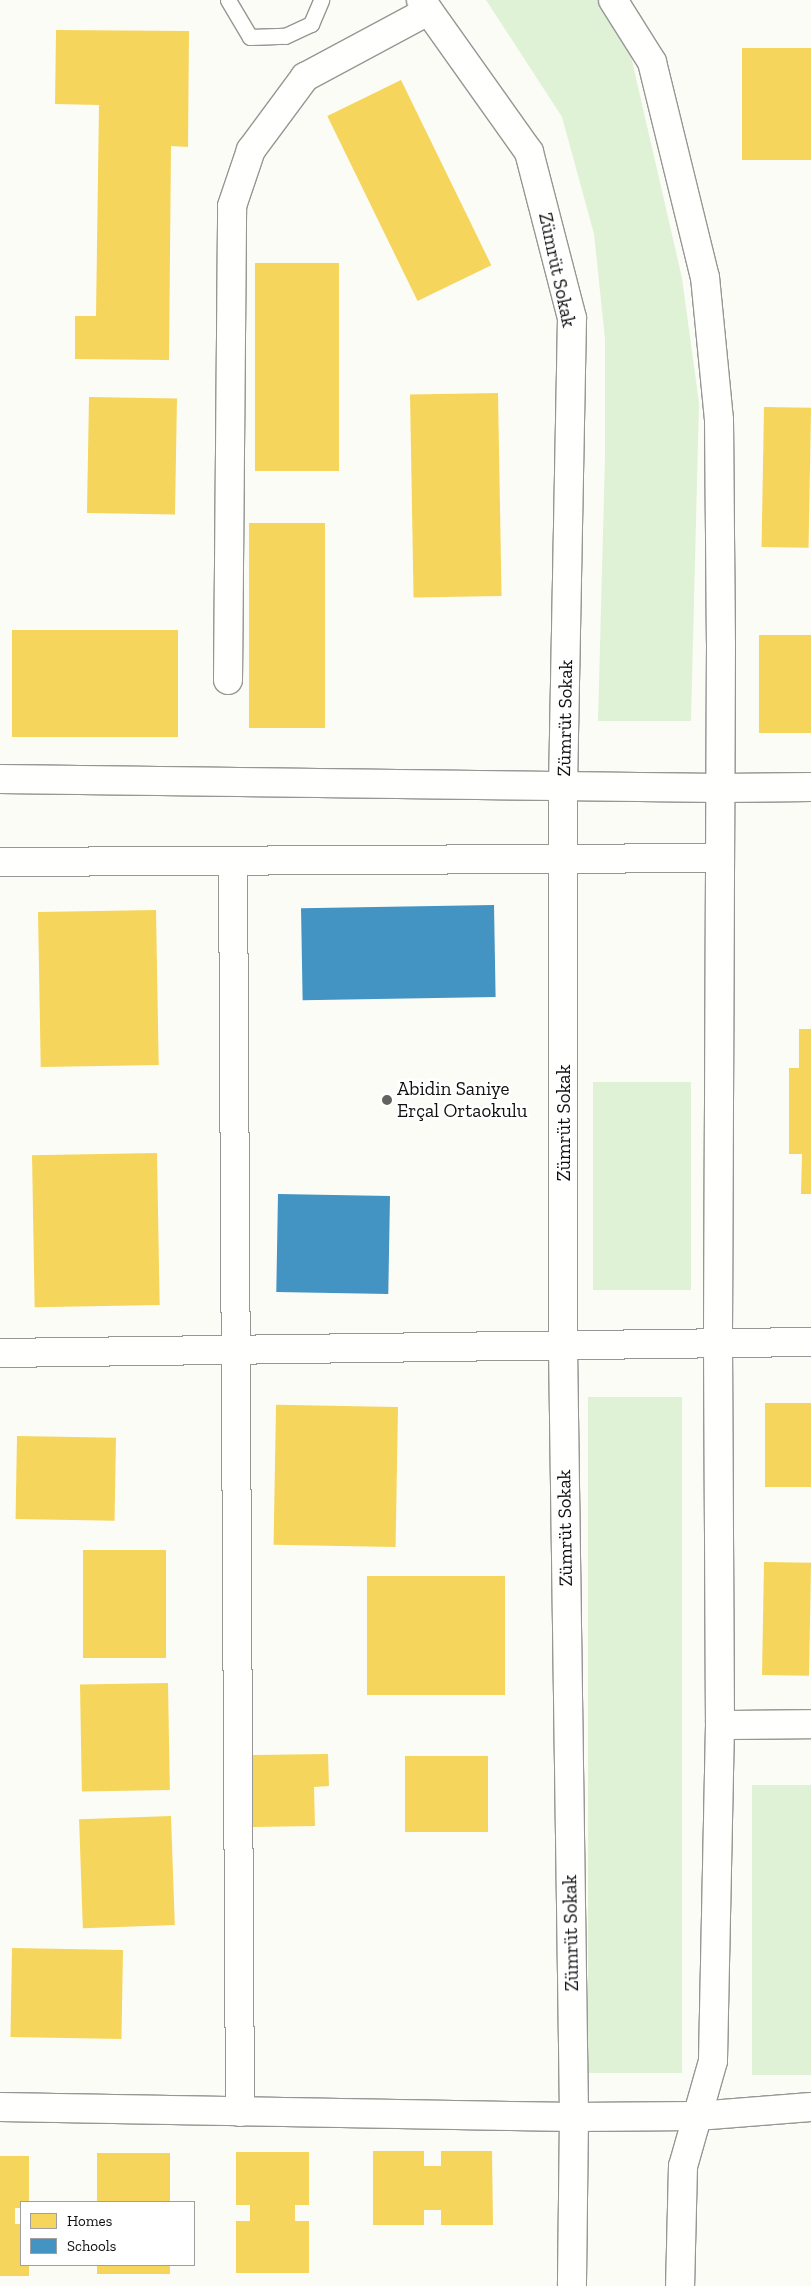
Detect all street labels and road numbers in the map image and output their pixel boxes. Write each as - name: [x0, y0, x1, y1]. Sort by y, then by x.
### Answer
- street label: Zümrüt Sokak: [534, 211, 580, 329]
- street label: Zümrüt Sokak: [553, 659, 577, 777]
- street label: Zümrüt Sokak: [553, 1065, 575, 1181]
- street label: Zümrüt Sokak: [553, 1469, 577, 1587]
- street label: Zümrüt Sokak: [559, 1874, 583, 1992]

